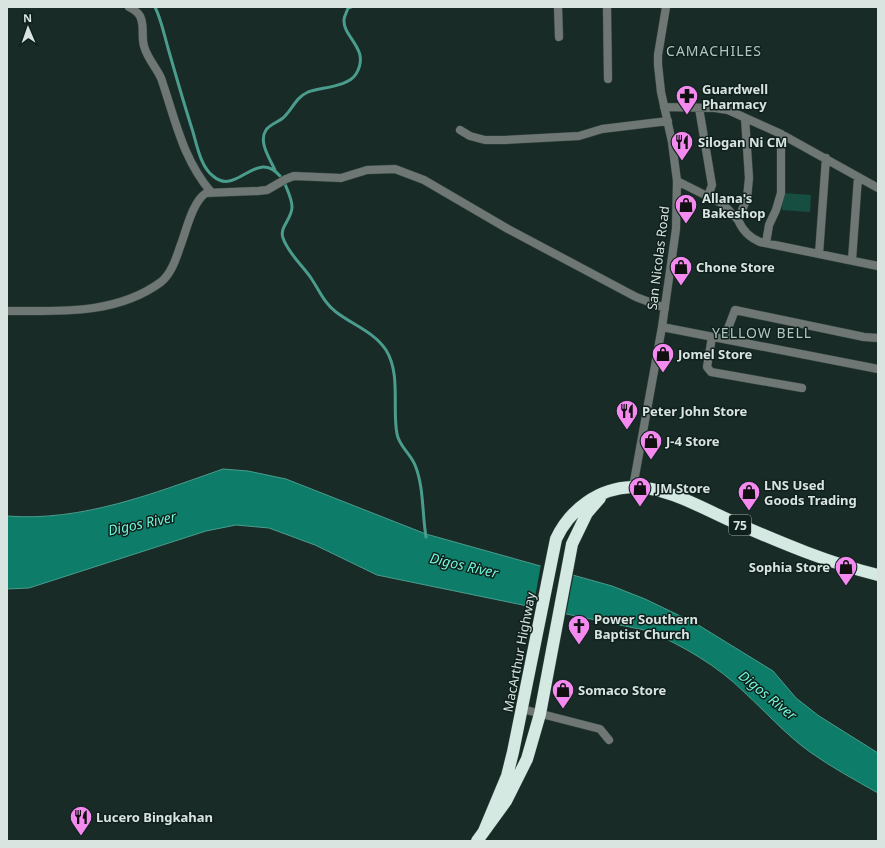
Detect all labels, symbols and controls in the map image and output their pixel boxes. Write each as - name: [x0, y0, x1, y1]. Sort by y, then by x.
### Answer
- north arrow: [8, 8, 48, 48]
- text: N: [23, 10, 32, 25]
- district label: CAMACHILES: [666, 41, 762, 60]
- place label: Guardwell Pharmacy: [702, 80, 768, 113]
- pharmacy icon: Guardwell Pharmacy: [674, 83, 700, 116]
- restaurant icon: Silogan Ni CM: [669, 129, 695, 162]
- place label: Silogan Ni CM: [698, 133, 787, 151]
- place label: Allana's Bakeshop: [702, 189, 766, 222]
- shop icon: Allana's Bakeshop: [673, 192, 699, 225]
- street label: San Nicolas Road: [643, 205, 673, 311]
- shop icon: Chone Store: [668, 254, 694, 287]
- place label: Chone Store: [696, 258, 775, 276]
- district label: YELLOW BELL: [712, 323, 812, 342]
- shop icon: Jomel Store: [650, 341, 676, 374]
- place label: Jomel Store: [677, 345, 753, 363]
- restaurant icon: Peter John Store: [614, 398, 640, 431]
- place label: Peter John Store: [642, 402, 748, 420]
- shop icon: J-4 Store: [638, 428, 664, 461]
- place label: J-4 Store: [665, 432, 720, 450]
- shop icon: JM Store: [627, 475, 653, 508]
- place label: LNS Used Goods Trading: [764, 476, 857, 509]
- place label: JM Store: [655, 479, 710, 497]
- shop icon: LNS Used Goods Trading: [736, 479, 762, 512]
- water label: Digos River: [106, 506, 178, 540]
- road number: 75: [729, 515, 751, 535]
- water label: Digos River: [428, 548, 500, 582]
- shop icon: Sophia Store: [833, 554, 859, 587]
- place label: Sophia Store: [749, 558, 830, 576]
- street label: MacArthur Highway: [499, 590, 540, 713]
- place label: Power Southern Baptist Church: [594, 610, 698, 643]
- church icon: Power Southern Baptist Church: [566, 613, 592, 646]
- water label: Digos River: [735, 666, 801, 724]
- shop icon: Somaco Store: [550, 677, 576, 710]
- place label: Somaco Store: [578, 681, 666, 699]
- restaurant icon: Lucero Bingkahan: [68, 804, 94, 837]
- place label: Lucero Bingkahan: [96, 808, 213, 826]

